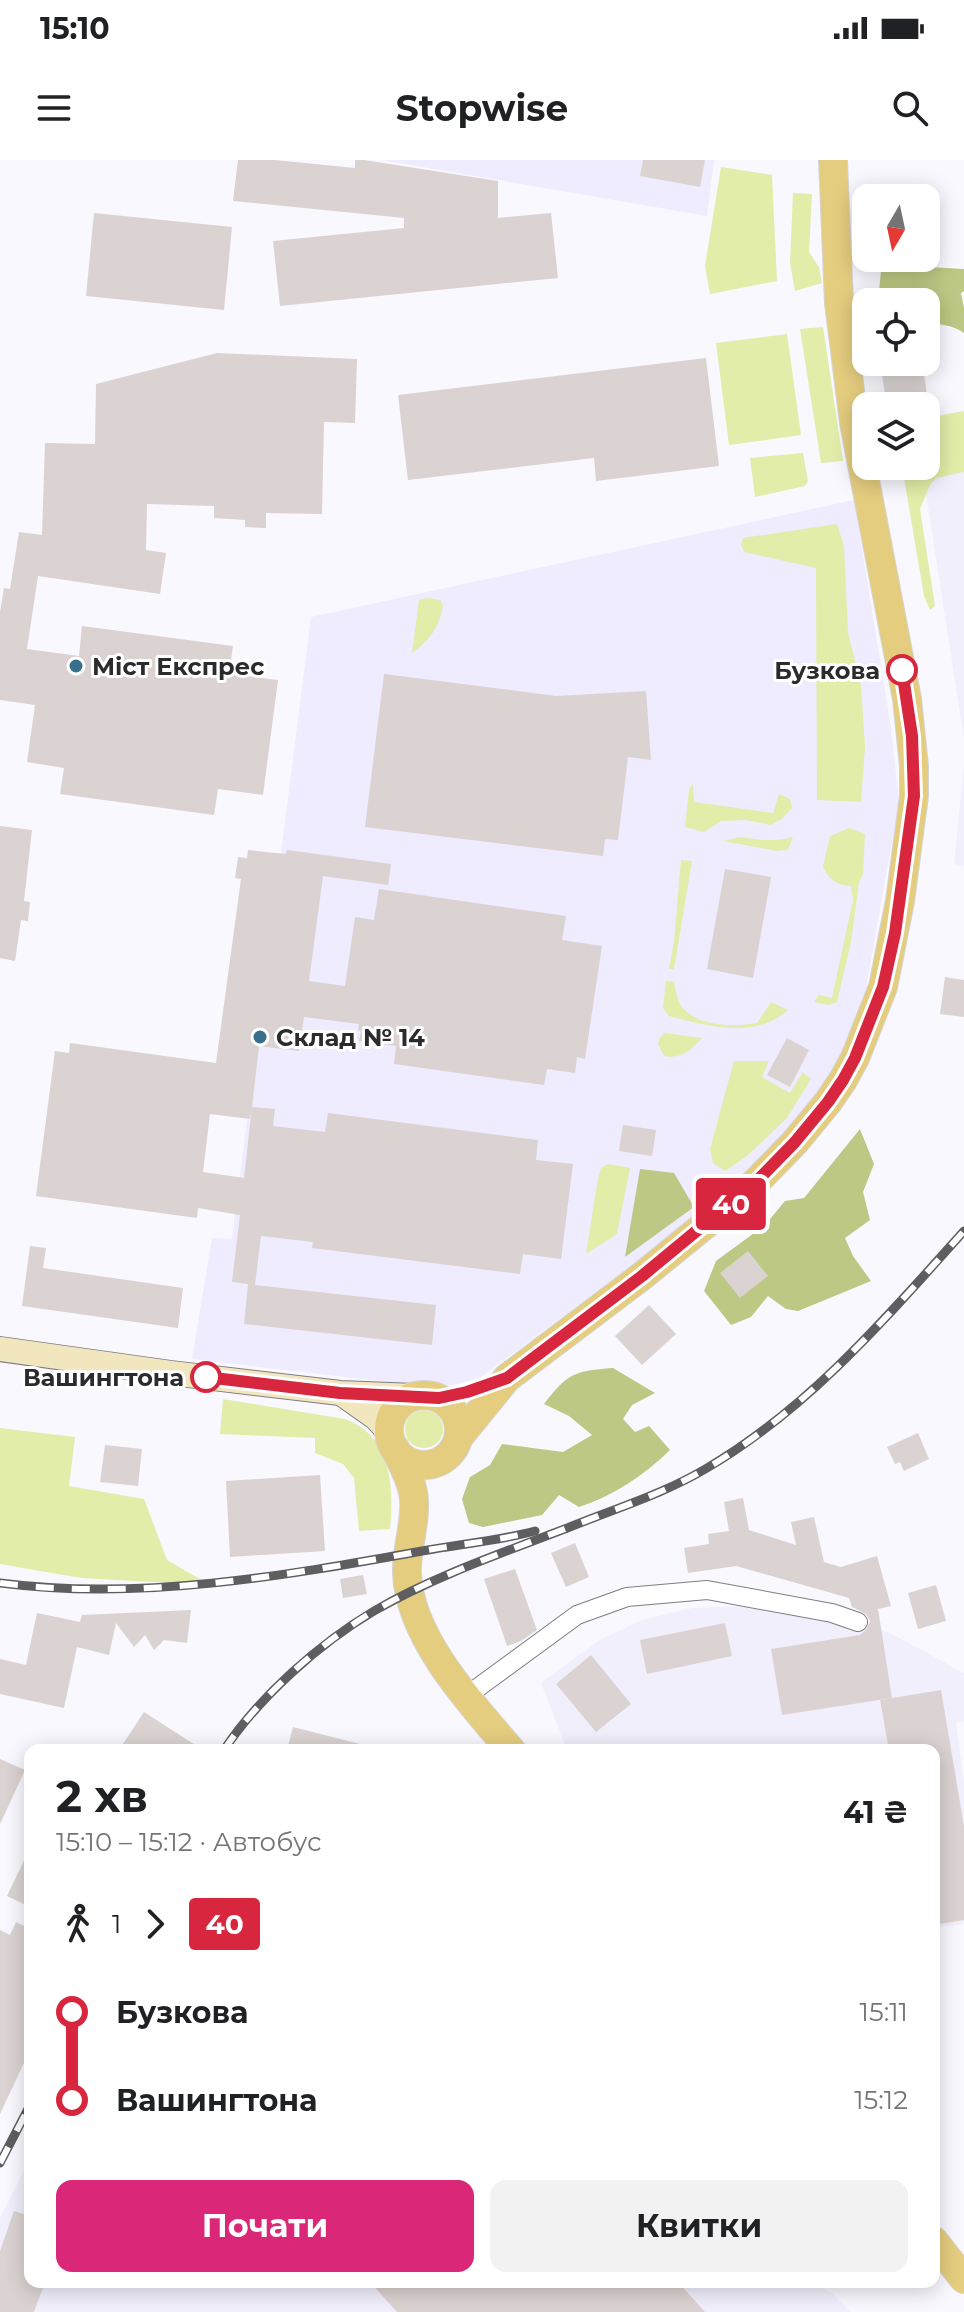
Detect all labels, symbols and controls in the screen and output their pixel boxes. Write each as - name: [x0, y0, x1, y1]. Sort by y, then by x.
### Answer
- text: 15:10: [40, 10, 110, 47]
- icon: menu: [32, 86, 76, 130]
- text: Stopwise: [396, 86, 568, 130]
- icon: search: [888, 86, 932, 130]
- north arrow: [852, 184, 940, 272]
- map controls: [852, 184, 940, 480]
- button: locate: [852, 288, 940, 376]
- button: layers: [852, 392, 940, 480]
- place label: Міст Експрес: [92, 652, 264, 681]
- marker: Бузкова: [887, 655, 917, 685]
- place label: Бузкова: [774, 656, 880, 685]
- marker: Міст Експрес: [67, 657, 85, 675]
- place label: Склад № 14: [276, 1023, 425, 1052]
- marker: Склад № 14: [251, 1028, 269, 1046]
- line badge: 40: [695, 1178, 767, 1230]
- text: 40: [712, 1187, 750, 1221]
- marker: Вашингтона: [191, 1362, 221, 1392]
- place label: Вашингтона: [23, 1363, 184, 1392]
- text: 2 хв: [56, 1769, 148, 1823]
- text: 41 ₴: [843, 1794, 908, 1831]
- text: 15:10 – 15:12 · Автобус: [56, 1826, 322, 1858]
- icon: walk: [56, 1902, 100, 1946]
- icon: forward: [133, 1902, 177, 1946]
- text: 40: [205, 1907, 244, 1941]
- text: 1: [112, 1908, 121, 1940]
- text: Бузкова: [116, 1994, 248, 2031]
- text: 15:11: [860, 1996, 908, 2028]
- text: Вашингтона: [116, 2082, 317, 2119]
- text: 15:12: [854, 2084, 908, 2116]
- button: Почати: [56, 2180, 474, 2272]
- button: Квитки: [490, 2180, 908, 2272]

